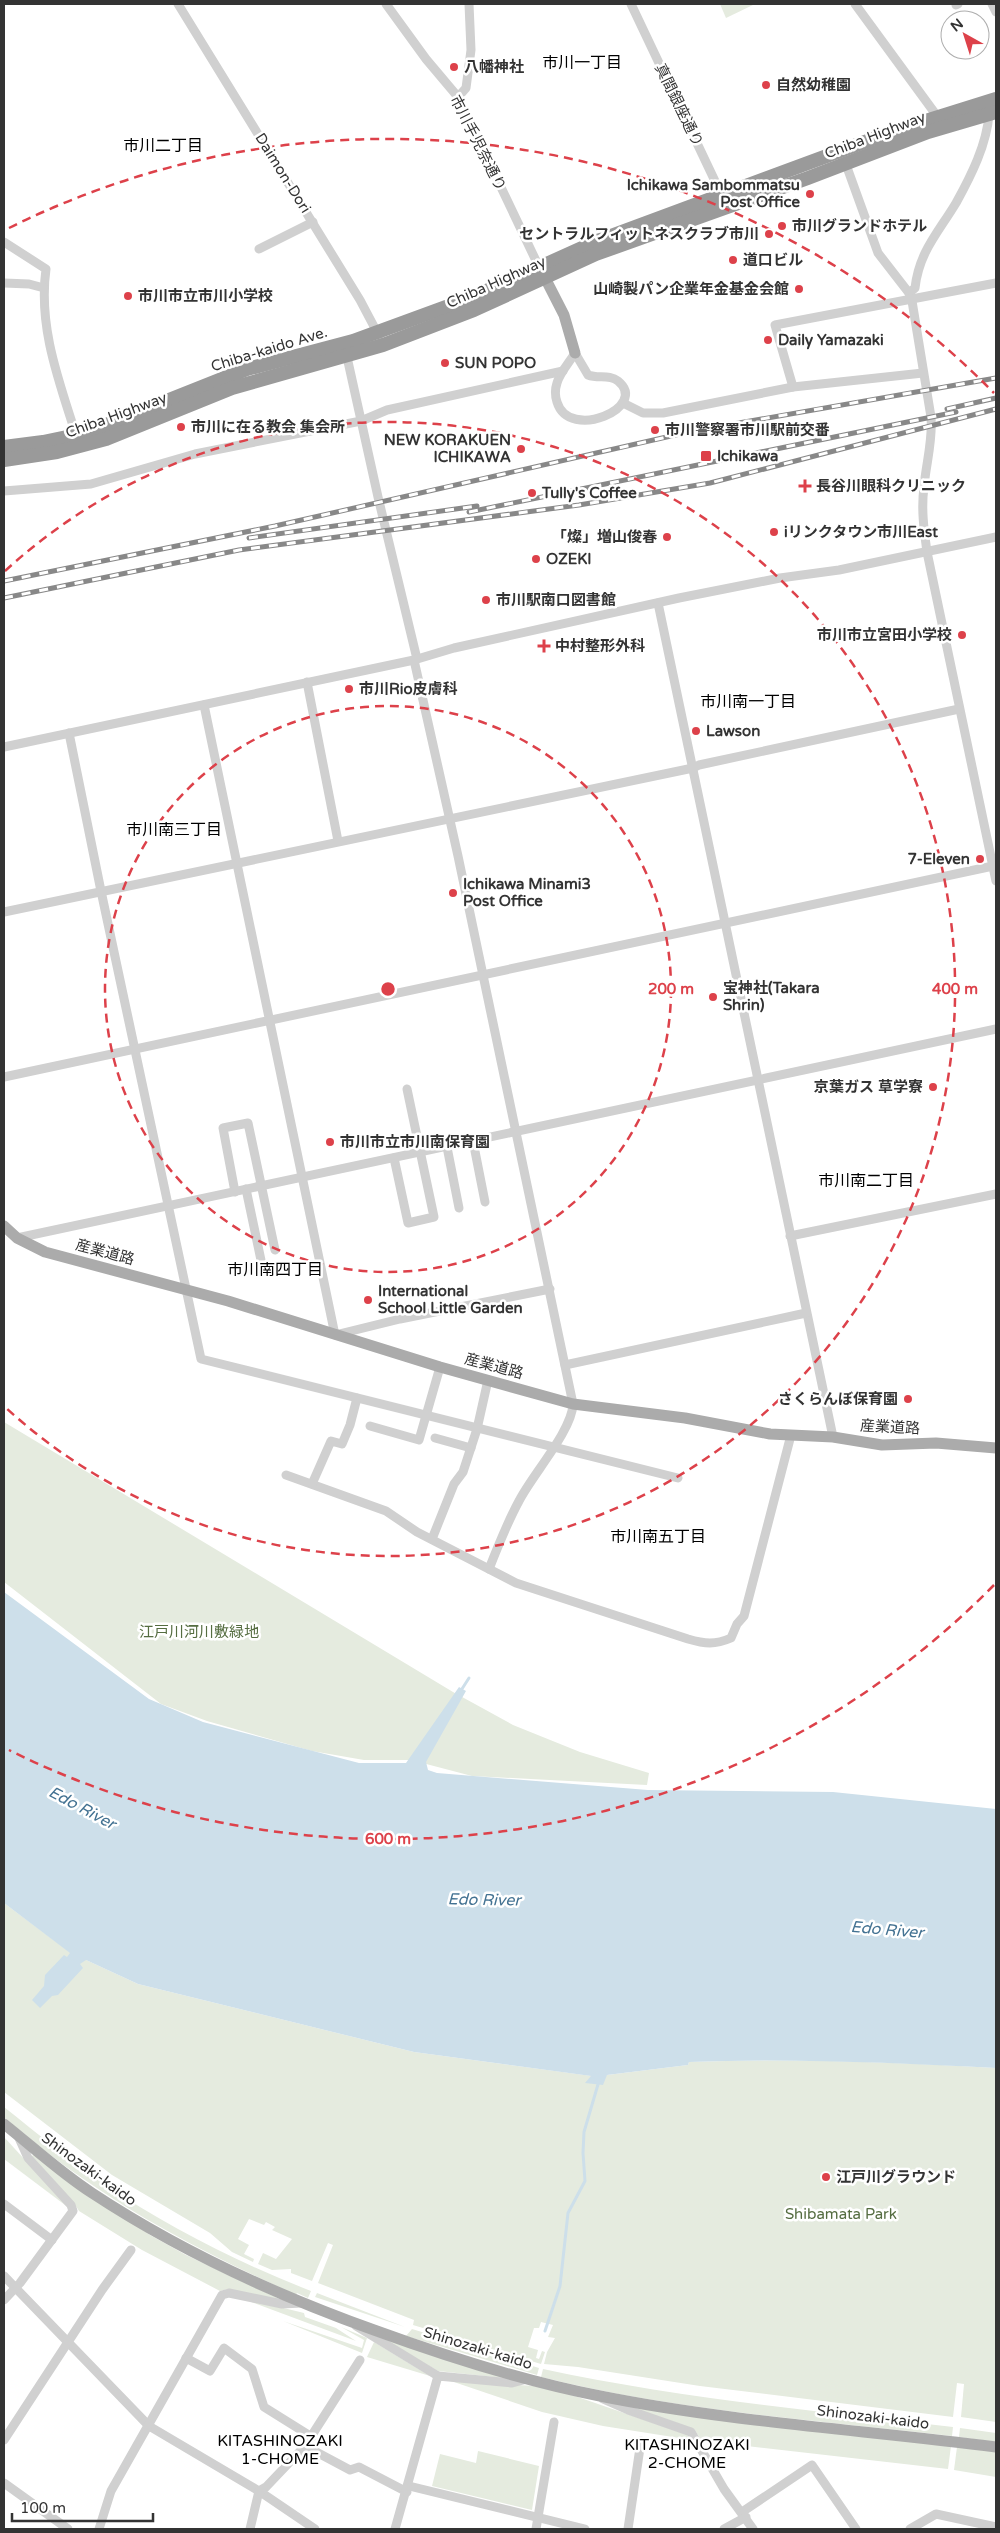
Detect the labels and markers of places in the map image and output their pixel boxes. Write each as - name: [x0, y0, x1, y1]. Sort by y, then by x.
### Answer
- place label: 八幡神社: [464, 58, 524, 76]
- marker: 八幡神社: [448, 61, 460, 73]
- place label: 自然幼稚園: [776, 76, 851, 94]
- marker: 自然幼稚園: [760, 79, 772, 91]
- place label: Ichikawa Sambommatsu Post Office: [627, 176, 800, 211]
- marker: Ichikawa Sambommatsu Post Office: [804, 188, 816, 200]
- place label: 市川グランドホテル: [792, 217, 927, 235]
- marker: 市川グランドホテル: [776, 220, 788, 232]
- place label: セントラルフィットネスクラブ市川: [519, 225, 759, 243]
- marker: セントラルフィットネスクラブ市川: [763, 228, 775, 240]
- place label: 道口ビル: [743, 251, 803, 269]
- marker: 道口ビル: [727, 254, 739, 266]
- place label: 山崎製パン企業年金基金会館: [593, 280, 789, 298]
- marker: 山崎製パン企業年金基金会館: [793, 283, 805, 295]
- place label: 市川市立市川小学校: [138, 287, 273, 305]
- marker: 市川市立市川小学校: [122, 290, 134, 302]
- place label: Daily Yamazaki: [778, 331, 884, 350]
- marker: Daily Yamazaki: [762, 334, 774, 346]
- place label: SUN POPO: [455, 354, 536, 372]
- marker: SUN POPO: [439, 357, 451, 369]
- place label: 市川に在る教会 集会所: [191, 418, 345, 436]
- marker: 市川に在る教会 集会所: [175, 421, 187, 433]
- place label: 市川警察署市川駅前交番: [665, 421, 830, 439]
- marker: 市川警察署市川駅前交番: [649, 424, 661, 436]
- place label: NEW KORAKUEN ICHIKAWA: [384, 431, 511, 466]
- marker: NEW KORAKUEN ICHIKAWA: [515, 443, 527, 455]
- place label: Ichikawa: [717, 447, 778, 465]
- marker: Ichikawa: [699, 449, 713, 463]
- place label: 長谷川眼科クリニック: [816, 477, 966, 495]
- marker: 長谷川眼科クリニック: [798, 479, 812, 493]
- place label: Tully's Coffee: [541, 484, 637, 503]
- marker: Tully's Coffee: [526, 487, 538, 499]
- place label: iリンクタウン市川East: [784, 523, 938, 541]
- marker: iリンクタウン市川East: [768, 526, 780, 538]
- place label: 「燦」増山俊春: [552, 528, 657, 546]
- marker: 「燦」増山俊春: [661, 531, 673, 543]
- place label: OZEKI: [546, 550, 592, 568]
- marker: OZEKI: [530, 553, 542, 565]
- place label: 市川駅南口図書館: [496, 591, 616, 609]
- marker: 市川駅南口図書館: [480, 594, 492, 606]
- place label: 市川市立宮田小学校: [817, 626, 952, 644]
- marker: 市川市立宮田小学校: [956, 629, 968, 641]
- place label: 中村整形外科: [555, 637, 645, 655]
- marker: 中村整形外科: [537, 639, 551, 653]
- place label: 市川Rio皮膚科: [359, 680, 458, 698]
- marker: 市川Rio皮膚科: [343, 683, 355, 695]
- place label: Lawson: [706, 722, 760, 740]
- marker: Lawson: [690, 725, 702, 737]
- place label: 7-Eleven: [908, 850, 970, 868]
- marker: 7-Eleven: [974, 853, 986, 865]
- place label: Ichikawa Minami3 Post Office: [463, 875, 591, 910]
- marker: Ichikawa Minami3 Post Office: [447, 887, 459, 899]
- place label: 宝神社(Takara Shrin): [723, 979, 820, 1014]
- centre of rings: [379, 980, 397, 998]
- marker: 宝神社(Takara Shrin): [707, 991, 719, 1003]
- place label: 京葉ガス 草学寮: [814, 1078, 923, 1096]
- marker: 京葉ガス 草学寮: [927, 1081, 939, 1093]
- place label: 市川市立市川南保育園: [340, 1133, 490, 1151]
- marker: 市川市立市川南保育園: [324, 1136, 336, 1148]
- place label: International School Little Garden: [378, 1282, 523, 1317]
- marker: International School Little Garden: [362, 1294, 374, 1306]
- place label: さくらんぼ保育園: [778, 1390, 898, 1408]
- marker: さくらんぼ保育園: [902, 1393, 914, 1405]
- place label: 江戸川グラウンド: [836, 2168, 956, 2186]
- marker: 江戸川グラウンド: [820, 2171, 832, 2183]

